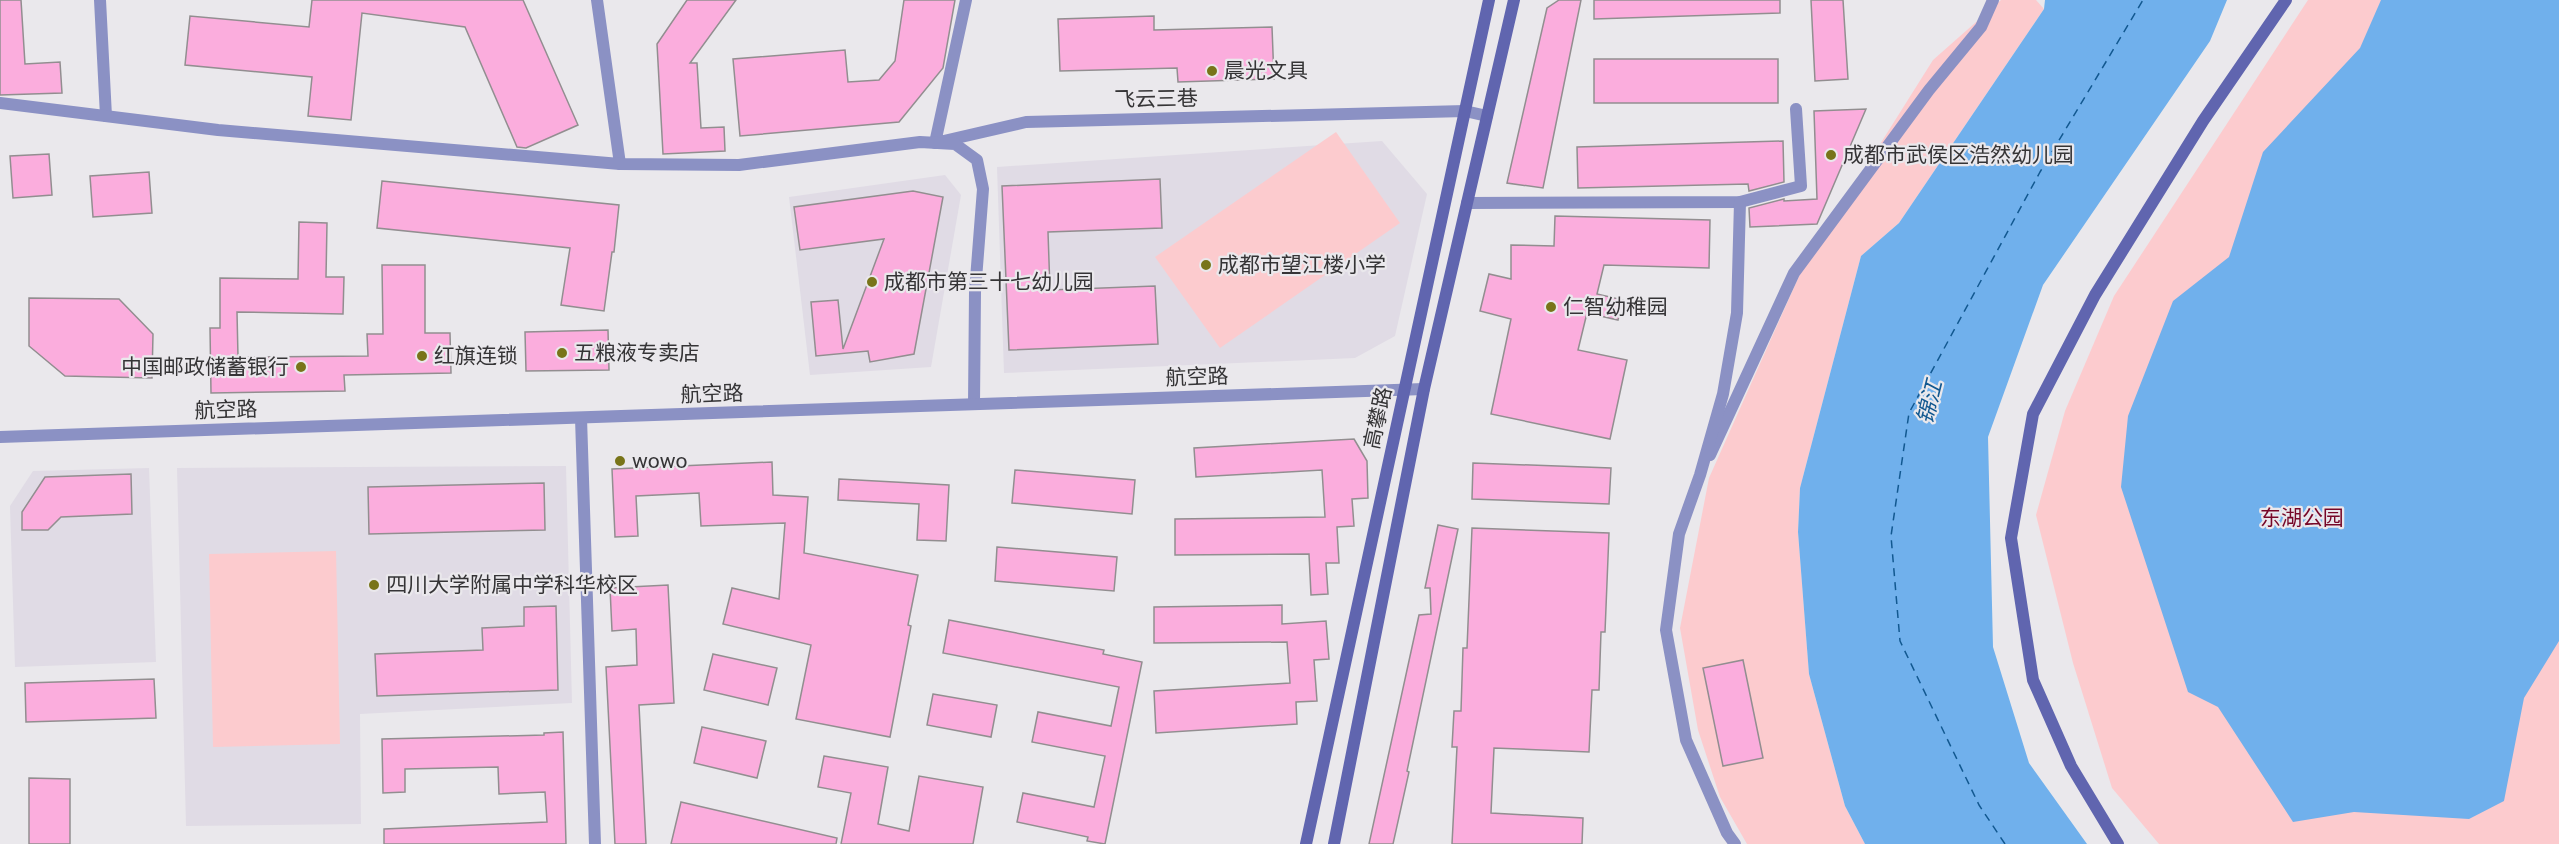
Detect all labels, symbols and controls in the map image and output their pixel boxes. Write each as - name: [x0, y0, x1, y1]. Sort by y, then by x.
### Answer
- place label: 晨光文具: [1224, 59, 1308, 83]
- marker: 晨光文具: [1205, 64, 1219, 78]
- street label: 飞云三巷: [1114, 86, 1198, 112]
- place label: 成都市武侯区浩然幼儿园: [1843, 143, 2074, 167]
- marker: 成都市武侯区浩然幼儿园: [1824, 148, 1838, 162]
- place label: 成都市望江楼小学: [1218, 253, 1386, 277]
- marker: 成都市望江楼小学: [1199, 258, 1213, 272]
- place label: 成都市第三十七幼儿园: [884, 270, 1094, 294]
- marker: 成都市第三十七幼儿园: [865, 275, 879, 289]
- place label: 仁智幼稚园: [1563, 295, 1668, 319]
- marker: 仁智幼稚园: [1544, 300, 1558, 314]
- place label: 五粮液专卖店: [574, 341, 700, 365]
- place label: 红旗连锁: [434, 344, 518, 368]
- marker: 五粮液专卖店: [555, 346, 569, 360]
- marker: 红旗连锁: [415, 349, 429, 363]
- place label: 中国邮政储蓄银行: [121, 355, 289, 379]
- marker: 中国邮政储蓄银行: [294, 360, 308, 374]
- street label: 航空路: [1165, 364, 1229, 390]
- water label: 锦江: [1912, 376, 1947, 426]
- street label: 航空路: [680, 381, 744, 407]
- street label: 高攀路: [1360, 385, 1396, 451]
- street label: 航空路: [194, 397, 258, 423]
- place label: wowo: [632, 449, 688, 473]
- marker: wowo: [613, 454, 627, 468]
- park label: 东湖公园: [2260, 506, 2344, 530]
- place label: 四川大学附属中学科华校区: [386, 573, 638, 597]
- marker: 四川大学附属中学科华校区: [367, 578, 381, 592]

